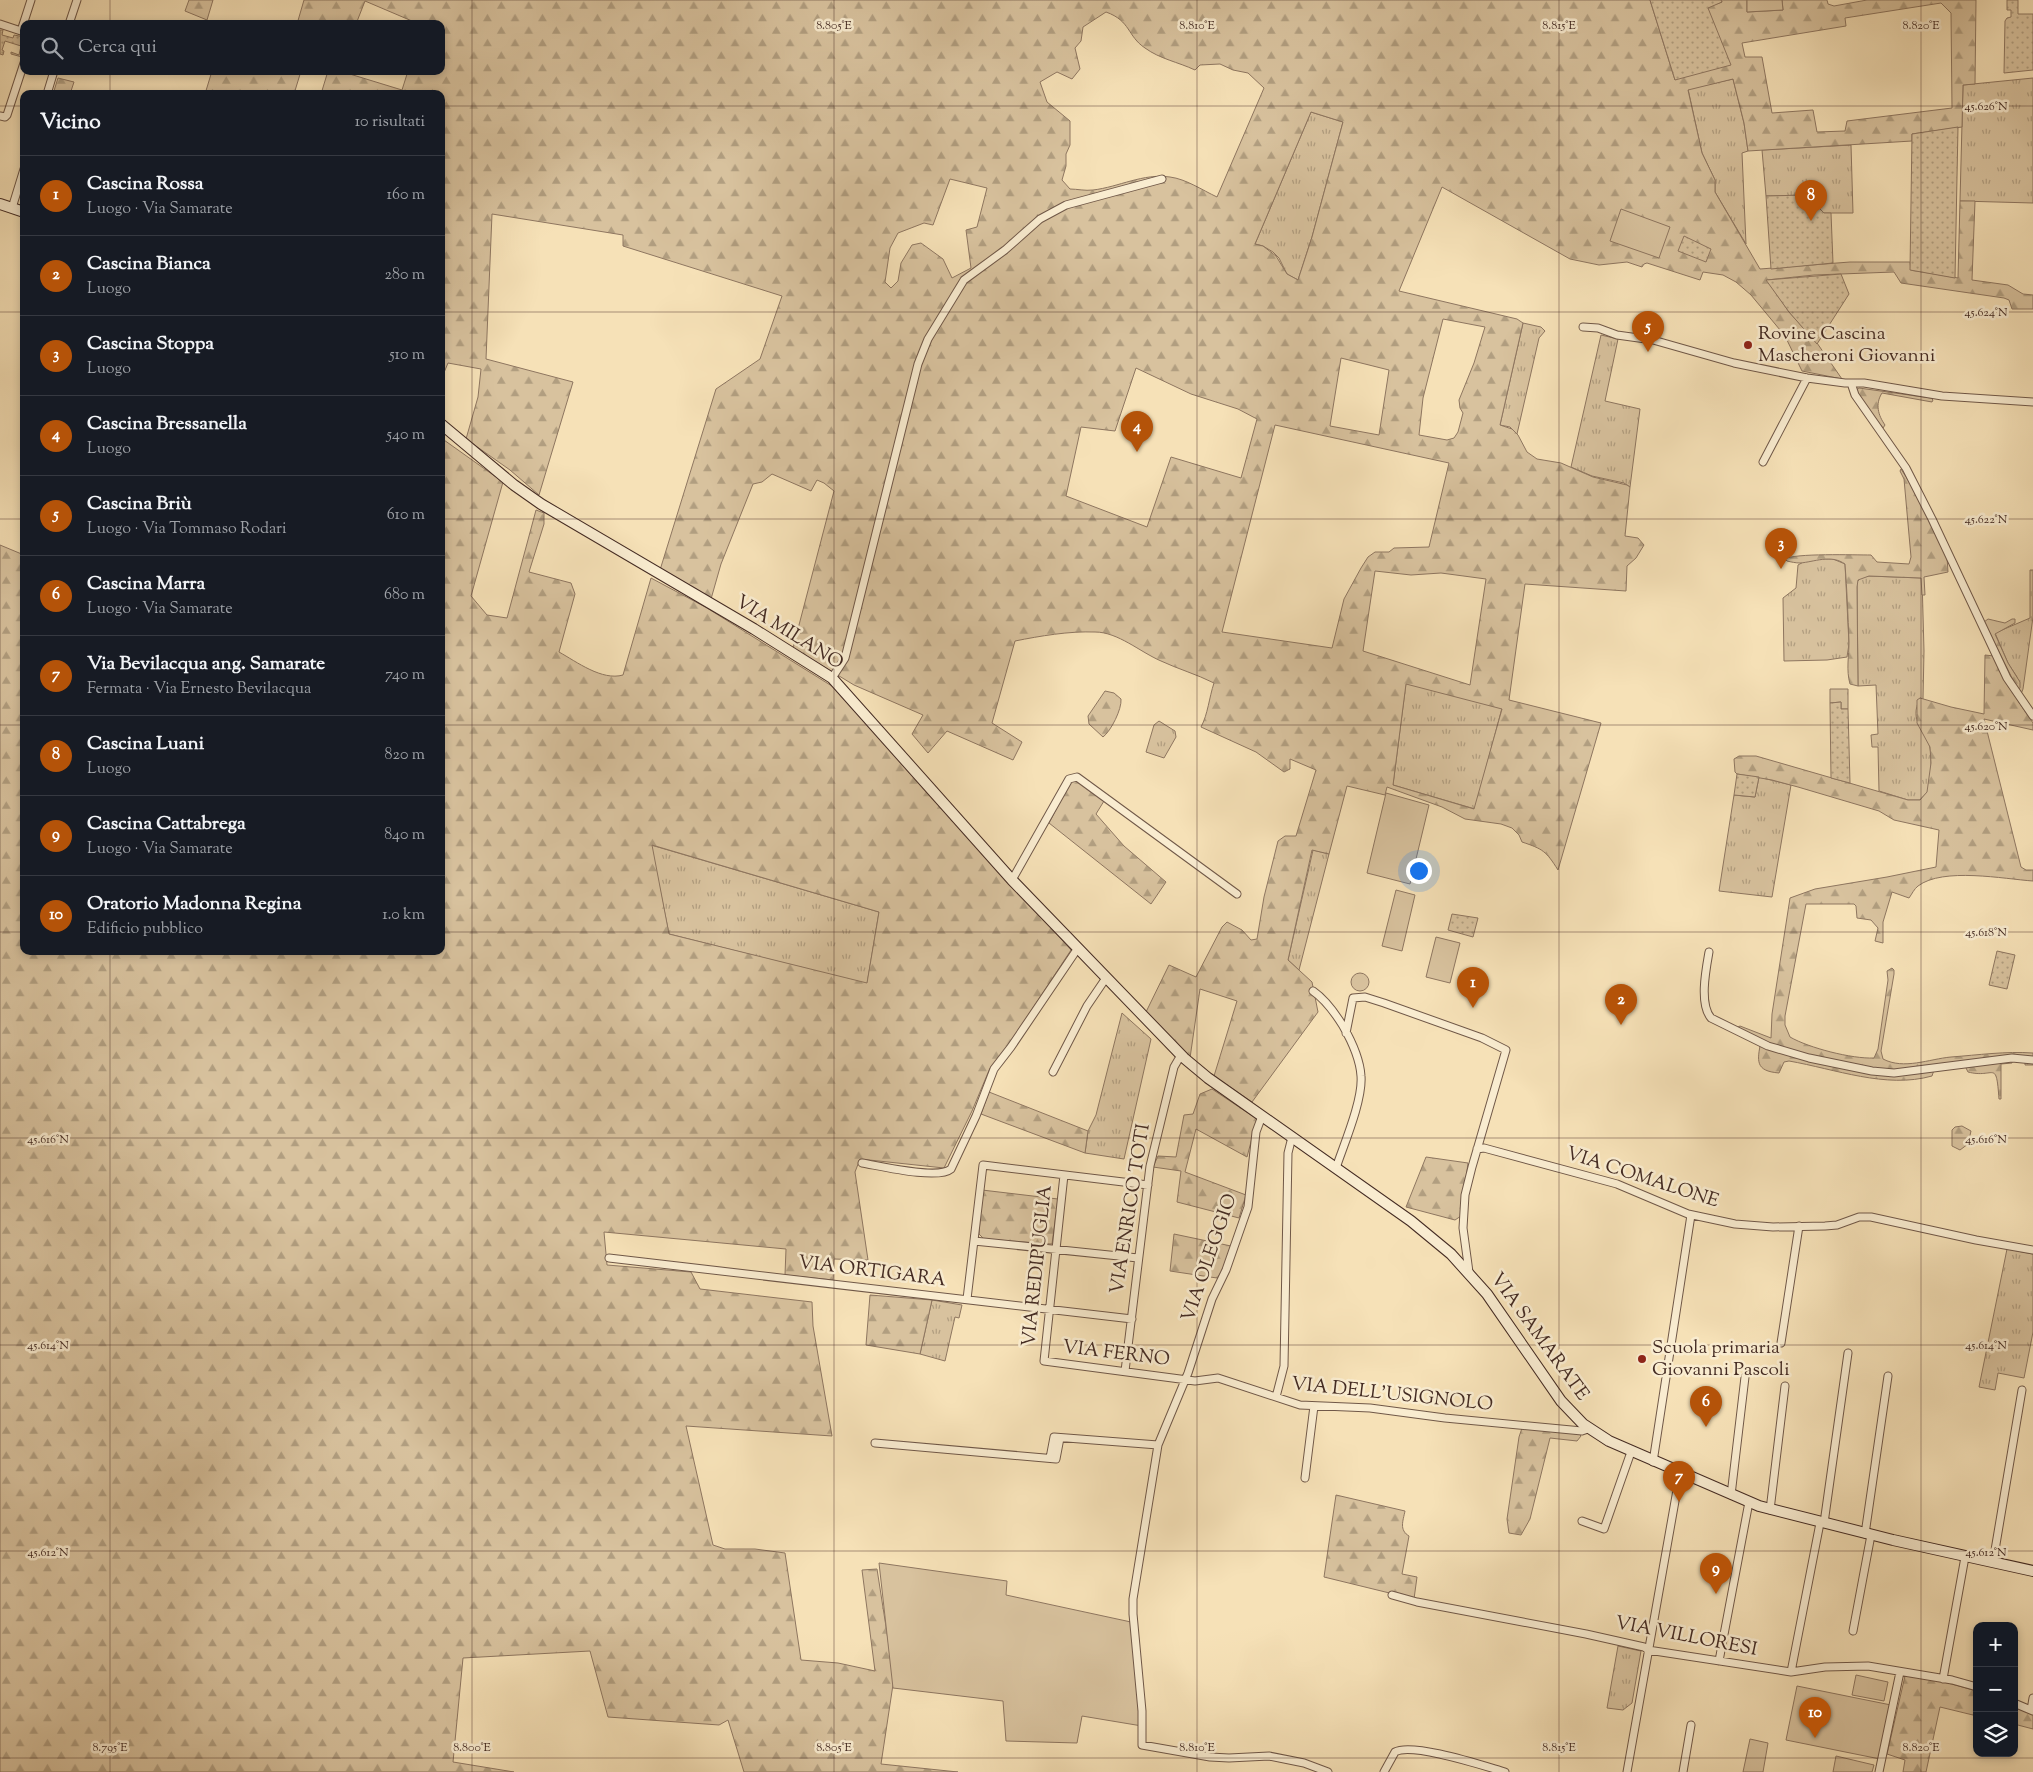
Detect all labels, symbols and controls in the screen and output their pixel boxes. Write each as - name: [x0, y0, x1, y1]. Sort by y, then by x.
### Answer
- text: 8.805°E: [816, 17, 853, 35]
- text: 8.810°E: [1179, 17, 1215, 35]
- text: 8.815°E: [1542, 17, 1576, 35]
- text: 8.820°E: [1903, 17, 1940, 35]
- search box: [20, 20, 445, 75]
- icon: search: [38, 34, 66, 62]
- text: Cerca qui: [78, 34, 157, 61]
- text: 45.626°N: [1964, 98, 2008, 116]
- text: Vicino: [40, 108, 101, 138]
- text: 10 risultati: [355, 111, 425, 134]
- text: Cascina Rossa: [87, 171, 203, 198]
- pin: 8: [1795, 180, 1827, 221]
- text: 1: [53, 184, 59, 207]
- text: 160 m: [387, 184, 425, 207]
- text: Luogo · Via Samarate: [87, 198, 233, 221]
- text: Cascina Bianca: [87, 251, 211, 278]
- text: 2: [52, 264, 60, 287]
- text: 280 m: [384, 264, 425, 287]
- text: Luogo: [87, 278, 131, 301]
- text: 45.624°N: [1964, 304, 2008, 322]
- pin: 5: [1632, 311, 1664, 352]
- place label: Rovine Cascina Mascheroni Giovanni: [1758, 321, 1935, 370]
- text: Cascina Stoppa: [87, 331, 214, 358]
- marker: Rovine Cascina Mascheroni Giovanni: [1742, 339, 1754, 351]
- text: 3: [53, 344, 59, 367]
- text: 510 m: [389, 344, 425, 367]
- text: Luogo: [87, 358, 131, 381]
- text: Cascina Bressanella: [87, 411, 247, 438]
- pin: 4: [1121, 411, 1153, 452]
- text: 4: [52, 424, 60, 447]
- text: 540 m: [387, 424, 425, 447]
- text: Luogo: [87, 438, 131, 461]
- text: Cascina Briù: [87, 491, 192, 518]
- text: 5: [53, 504, 59, 527]
- text: 610 m: [387, 504, 425, 527]
- text: 45.622°N: [1965, 511, 2008, 529]
- text: Luogo · Via Tommaso Rodari: [87, 518, 287, 541]
- pin: 3: [1765, 528, 1797, 569]
- text: Cascina Marra: [87, 571, 205, 598]
- text: 6: [52, 584, 60, 607]
- text: 680 m: [384, 584, 425, 607]
- street label: VIA MILANO: [730, 589, 848, 677]
- text: Luogo · Via Samarate: [87, 598, 233, 621]
- text: Via Bevilacqua ang. Samarate: [87, 651, 325, 678]
- text: 7: [52, 664, 60, 687]
- text: 740 m: [385, 664, 425, 687]
- text: Fermata · Via Ernesto Bevilacqua: [87, 678, 311, 701]
- text: 45.620°N: [1964, 718, 2008, 736]
- text: Cascina Luani: [87, 731, 204, 758]
- text: 8: [52, 744, 60, 767]
- text: 820 m: [385, 744, 425, 767]
- text: Luogo: [87, 758, 131, 781]
- text: Cascina Cattabrega: [87, 811, 246, 838]
- text: 9: [52, 824, 60, 847]
- text: 840 m: [384, 824, 425, 847]
- text: Luogo · Via Samarate: [87, 838, 233, 861]
- your location: [1406, 858, 1432, 884]
- text: Oratorio Madonna Regina: [87, 891, 301, 918]
- text: 10: [49, 904, 63, 927]
- text: 1.0 km: [382, 904, 425, 927]
- text: Edificio pubblico: [87, 918, 203, 941]
- text: 45.618°N: [1965, 924, 2007, 942]
- pin: 1: [1457, 967, 1489, 1008]
- pin: 2: [1605, 984, 1637, 1025]
- street label: VIA ENRICO TOTI: [1104, 1122, 1158, 1296]
- text: 45.616°N: [27, 1131, 69, 1149]
- text: 45.616°N: [1965, 1131, 2007, 1149]
- street label: VIA COMALONE: [1562, 1141, 1722, 1216]
- street label: VIA REDIPUGLIA: [1016, 1183, 1060, 1348]
- street label: VIA OLEGGIO: [1175, 1190, 1245, 1326]
- street label: VIA ORTIGARA: [796, 1250, 948, 1295]
- street label: VIA SAMARATE: [1483, 1267, 1595, 1407]
- street label: VIA FERNO: [1061, 1334, 1171, 1374]
- place label: Scuola primaria Giovanni Pascoli: [1652, 1335, 1790, 1384]
- text: 45.614°N: [27, 1337, 69, 1355]
- text: 45.614°N: [1965, 1337, 2007, 1355]
- marker: Scuola primaria Giovanni Pascoli: [1636, 1353, 1648, 1365]
- street label: VIA DELL'USIGNOLO: [1290, 1371, 1494, 1419]
- pin: 6: [1690, 1386, 1722, 1427]
- pin: 7: [1663, 1461, 1695, 1502]
- text: 45.612°N: [28, 1544, 69, 1562]
- text: 45.612°N: [1966, 1544, 2007, 1562]
- pin: 9: [1700, 1553, 1732, 1594]
- street label: VIA VILLORESI: [1613, 1610, 1759, 1664]
- map controls: [1973, 1622, 2018, 1757]
- button: +: [1973, 1622, 2018, 1667]
- button: −: [1973, 1667, 2018, 1712]
- pin: 10: [1799, 1697, 1831, 1738]
- button: layers: [1973, 1712, 2018, 1757]
- text: 8.795°E: [92, 1739, 128, 1757]
- text: 8.800°E: [453, 1739, 492, 1757]
- text: 8.805°E: [816, 1739, 853, 1757]
- text: 8.810°E: [1179, 1739, 1215, 1757]
- text: 8.815°E: [1542, 1739, 1576, 1757]
- text: 8.820°E: [1903, 1739, 1940, 1757]

